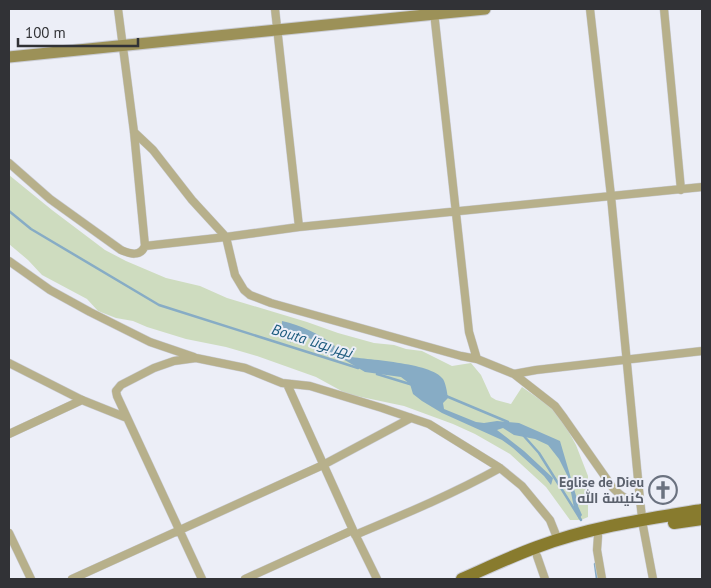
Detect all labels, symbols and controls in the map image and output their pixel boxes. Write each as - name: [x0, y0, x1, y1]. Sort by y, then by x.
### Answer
- scale bar: [18, 15, 138, 47]
- text: 100 m: [25, 23, 66, 42]
- water label: Bouta نهر بوتا: [270, 319, 357, 362]
- place label: Eglise de Dieu كنيسة الله: [559, 473, 644, 507]
- church icon: Eglise de Dieu كنيسة الله: [648, 475, 678, 505]

